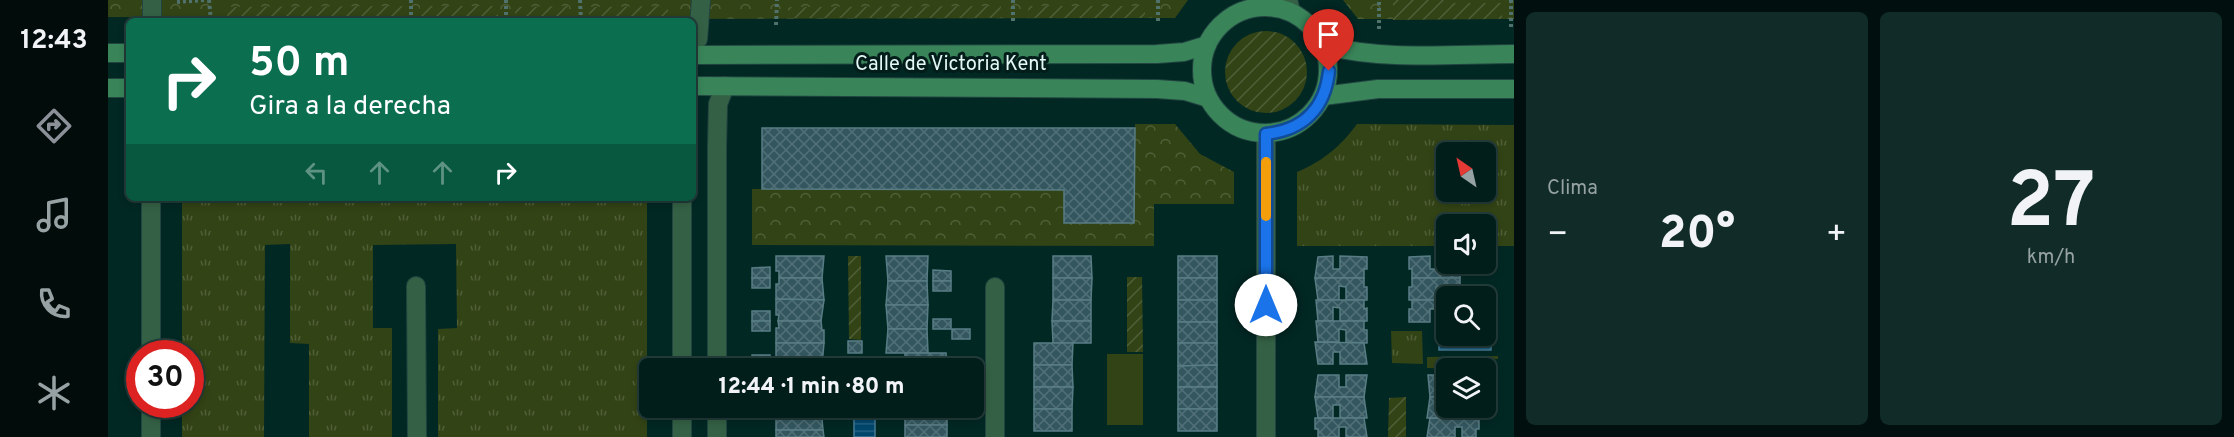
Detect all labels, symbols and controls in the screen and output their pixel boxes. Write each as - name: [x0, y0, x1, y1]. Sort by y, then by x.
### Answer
- pin: [1303, 9, 1354, 71]
- icon: arrive: [1312, 18, 1345, 51]
- text: 12:43: [20, 24, 88, 58]
- text: 50 m: [249, 38, 350, 91]
- icon: right: [150, 42, 228, 120]
- street label: Calle de Victoria Kent: [855, 52, 1047, 78]
- text: Gira a la derecha: [249, 90, 451, 124]
- icon: directions: [33, 105, 75, 147]
- north arrow: [1436, 142, 1496, 202]
- map controls: [1436, 142, 1496, 418]
- icon: left: [300, 156, 333, 189]
- icon: ahead: [363, 156, 396, 189]
- icon: ahead: [426, 156, 459, 189]
- icon: right: [489, 156, 522, 189]
- text: 27: [2007, 156, 2095, 255]
- text: Clima: [1547, 176, 1598, 202]
- icon: music: [33, 194, 75, 236]
- text: 20°: [1659, 207, 1735, 264]
- button: sound: [1436, 214, 1496, 274]
- text: −: [1547, 215, 1568, 257]
- text: +: [1826, 215, 1847, 257]
- text: km/h: [2027, 245, 2075, 271]
- position arrow: [1234, 273, 1298, 337]
- icon: phone: [33, 283, 75, 325]
- button: search: [1436, 286, 1496, 346]
- speed limit sign: 30: [126, 340, 204, 418]
- button: layers: [1436, 358, 1496, 418]
- icon: climate: [33, 372, 75, 414]
- text: 12:44 · 1 min · 80 m: [719, 374, 904, 401]

